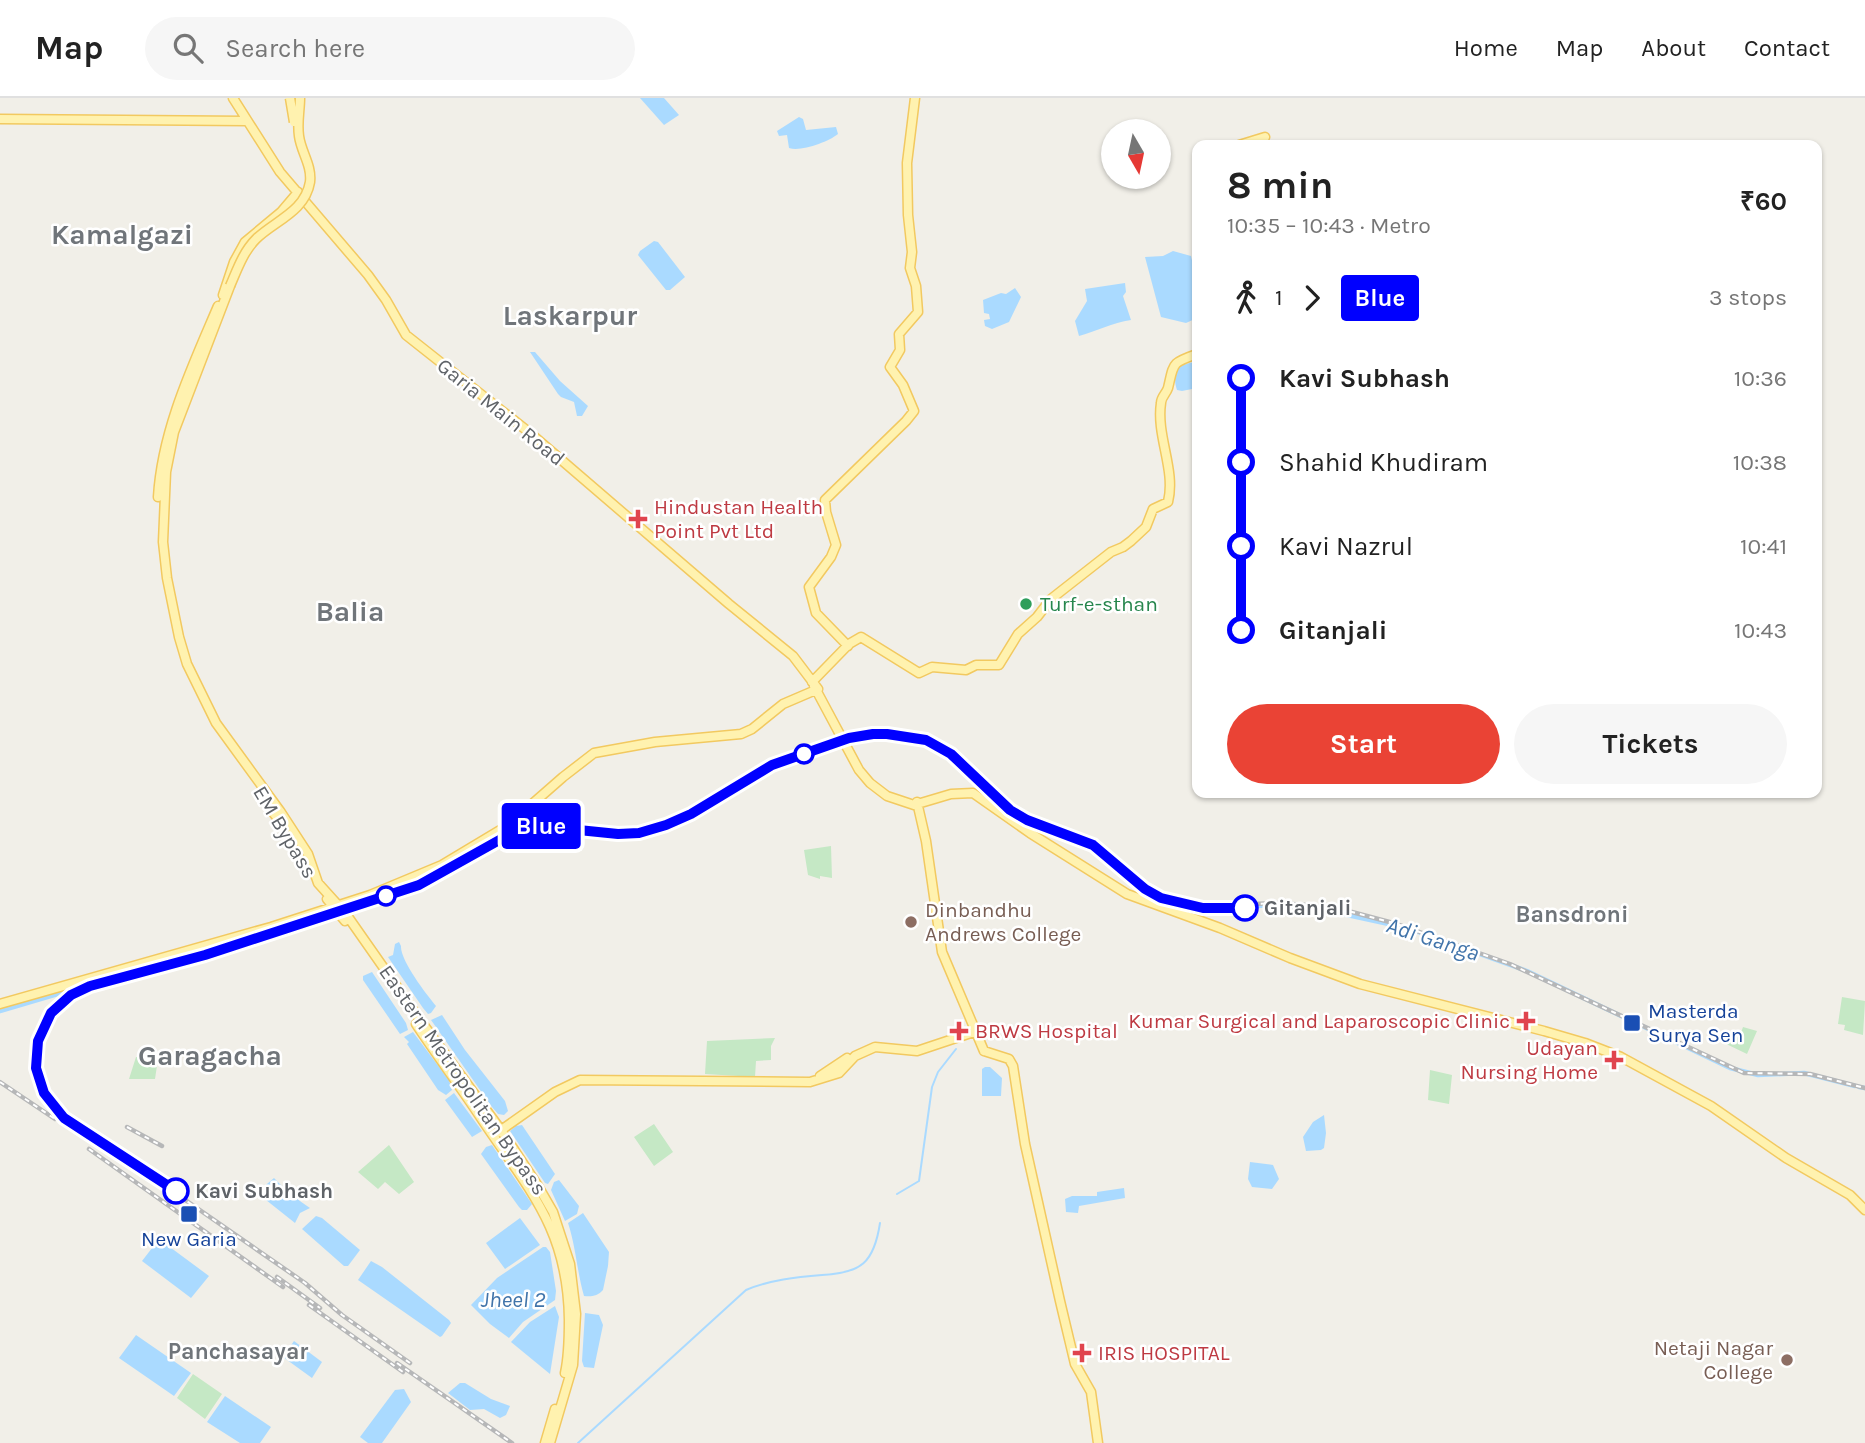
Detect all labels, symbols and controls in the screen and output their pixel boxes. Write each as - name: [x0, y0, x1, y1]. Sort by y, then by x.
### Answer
- search box: [145, 17, 635, 80]
- text: Map: [35, 29, 103, 67]
- icon: search: [169, 29, 207, 67]
- text: Search here: [225, 33, 365, 64]
- text: Home: [1454, 34, 1518, 62]
- text: Map: [1556, 34, 1603, 62]
- text: About: [1641, 34, 1706, 62]
- text: Contact: [1744, 34, 1830, 62]
- north arrow: [1101, 119, 1171, 189]
- map controls: [1101, 119, 1171, 189]
- text: 8 min: [1227, 163, 1333, 208]
- text: ₹60: [1740, 186, 1787, 217]
- text: 10:35 – 10:43 · Metro: [1227, 212, 1431, 239]
- district label: Kamalgazi: [51, 218, 193, 251]
- icon: walk: [1227, 279, 1265, 317]
- icon: forward: [1293, 279, 1331, 317]
- text: 1: [1275, 284, 1283, 311]
- text: Blue: [1355, 284, 1405, 312]
- text: 3 stops: [1709, 284, 1787, 311]
- district label: Laskarpur: [503, 299, 637, 332]
- street label: Garia Main Road: [432, 353, 570, 471]
- text: Kavi Subhash: [1279, 363, 1450, 394]
- text: 10:36: [1734, 365, 1787, 392]
- text: Shahid Khudiram: [1279, 447, 1488, 478]
- text: 10:38: [1733, 449, 1787, 476]
- place label: Hindustan Health Point Pvt Ltd: [654, 495, 823, 543]
- marker: Hindustan Health Point Pvt Ltd: [628, 509, 648, 529]
- text: Kavi Nazrul: [1279, 531, 1413, 562]
- text: 10:41: [1740, 533, 1787, 560]
- place label: Turf-e-sthan: [1040, 592, 1158, 616]
- district label: Balia: [316, 595, 384, 628]
- marker: Turf-e-sthan: [1018, 596, 1034, 612]
- text: Gitanjali: [1279, 615, 1387, 646]
- text: 10:43: [1734, 617, 1787, 644]
- button: Start: [1227, 704, 1500, 784]
- button: Tickets: [1514, 704, 1787, 784]
- unlabelled marker: [794, 744, 814, 764]
- street label: EM Bypass: [248, 782, 322, 882]
- line badge: Blue: [492, 803, 590, 849]
- text: Blue: [516, 812, 566, 840]
- unlabelled marker: [376, 886, 396, 906]
- marker: Gitanjali: [1232, 895, 1258, 921]
- place label: Gitanjali: [1264, 896, 1351, 920]
- place label: Dinbandhu Andrews College: [925, 898, 1081, 946]
- district label: Bansdroni: [1516, 901, 1628, 928]
- water label: Adi Ganga: [1383, 911, 1483, 967]
- marker: Dinbandhu Andrews College: [903, 914, 919, 930]
- street label: Eastern Metropolitan Bypass: [374, 960, 552, 1200]
- place label: Masterda Surya Sen: [1648, 999, 1743, 1047]
- place label: Kumar Surgical and Laparoscopic Clinic: [1128, 1009, 1510, 1033]
- marker: Kumar Surgical and Laparoscopic Clinic: [1516, 1011, 1536, 1031]
- marker: Masterda Surya Sen: [1622, 1013, 1642, 1033]
- place label: BRWS Hospital: [975, 1019, 1118, 1043]
- marker: BRWS Hospital: [949, 1021, 969, 1041]
- place label: Udayan Nursing Home: [1461, 1036, 1598, 1084]
- district label: Garagacha: [138, 1039, 282, 1072]
- marker: Udayan Nursing Home: [1604, 1050, 1624, 1070]
- marker: Kavi Subhash: [163, 1178, 189, 1204]
- place label: Kavi Subhash: [195, 1179, 333, 1203]
- marker: New Garia: [179, 1204, 199, 1224]
- place label: New Garia: [141, 1227, 237, 1251]
- water label: Jheel 2: [481, 1286, 545, 1313]
- place label: Netaji Nagar College: [1654, 1336, 1773, 1384]
- district label: Panchasayar: [168, 1338, 308, 1365]
- place label: IRIS HOSPITAL: [1098, 1341, 1230, 1365]
- marker: IRIS HOSPITAL: [1072, 1343, 1092, 1363]
- marker: Netaji Nagar College: [1779, 1352, 1795, 1368]

